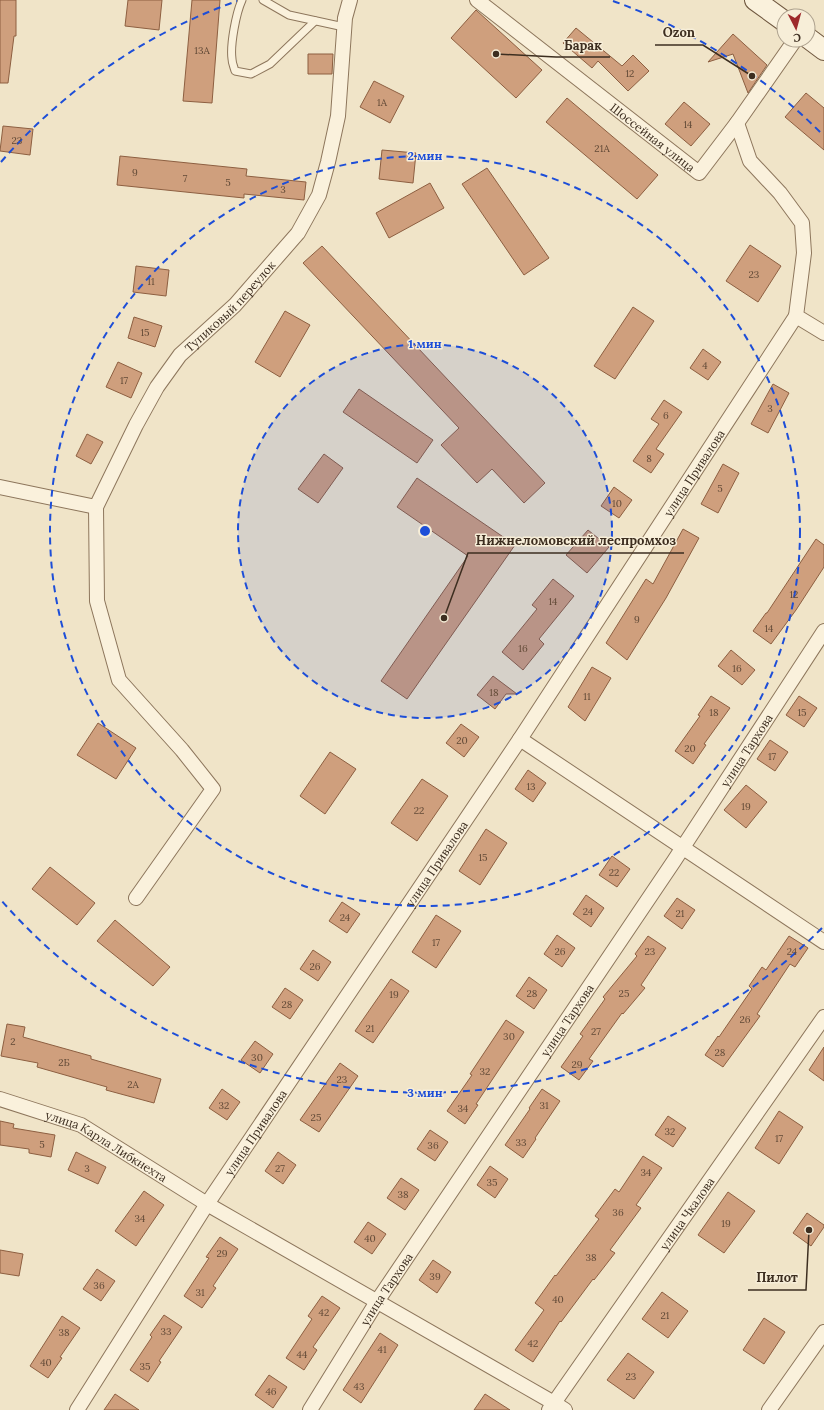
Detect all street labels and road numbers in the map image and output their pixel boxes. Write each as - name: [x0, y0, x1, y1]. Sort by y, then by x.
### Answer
- street label: Шоссейная улица: [607, 99, 698, 175]
- street label: Тупиковый переулок: [181, 257, 278, 355]
- street label: улица Привалова: [660, 427, 727, 519]
- street label: улица Тархова: [717, 711, 776, 790]
- street label: улица Привалова: [402, 818, 470, 909]
- street label: улица Тархова: [537, 981, 597, 1059]
- street label: улица Привалова: [221, 1086, 290, 1178]
- street label: улица Карла Либкнехта: [44, 1107, 170, 1185]
- street label: улица Чкалова: [656, 1174, 717, 1253]
- street label: улица Тархова: [357, 1249, 415, 1328]

